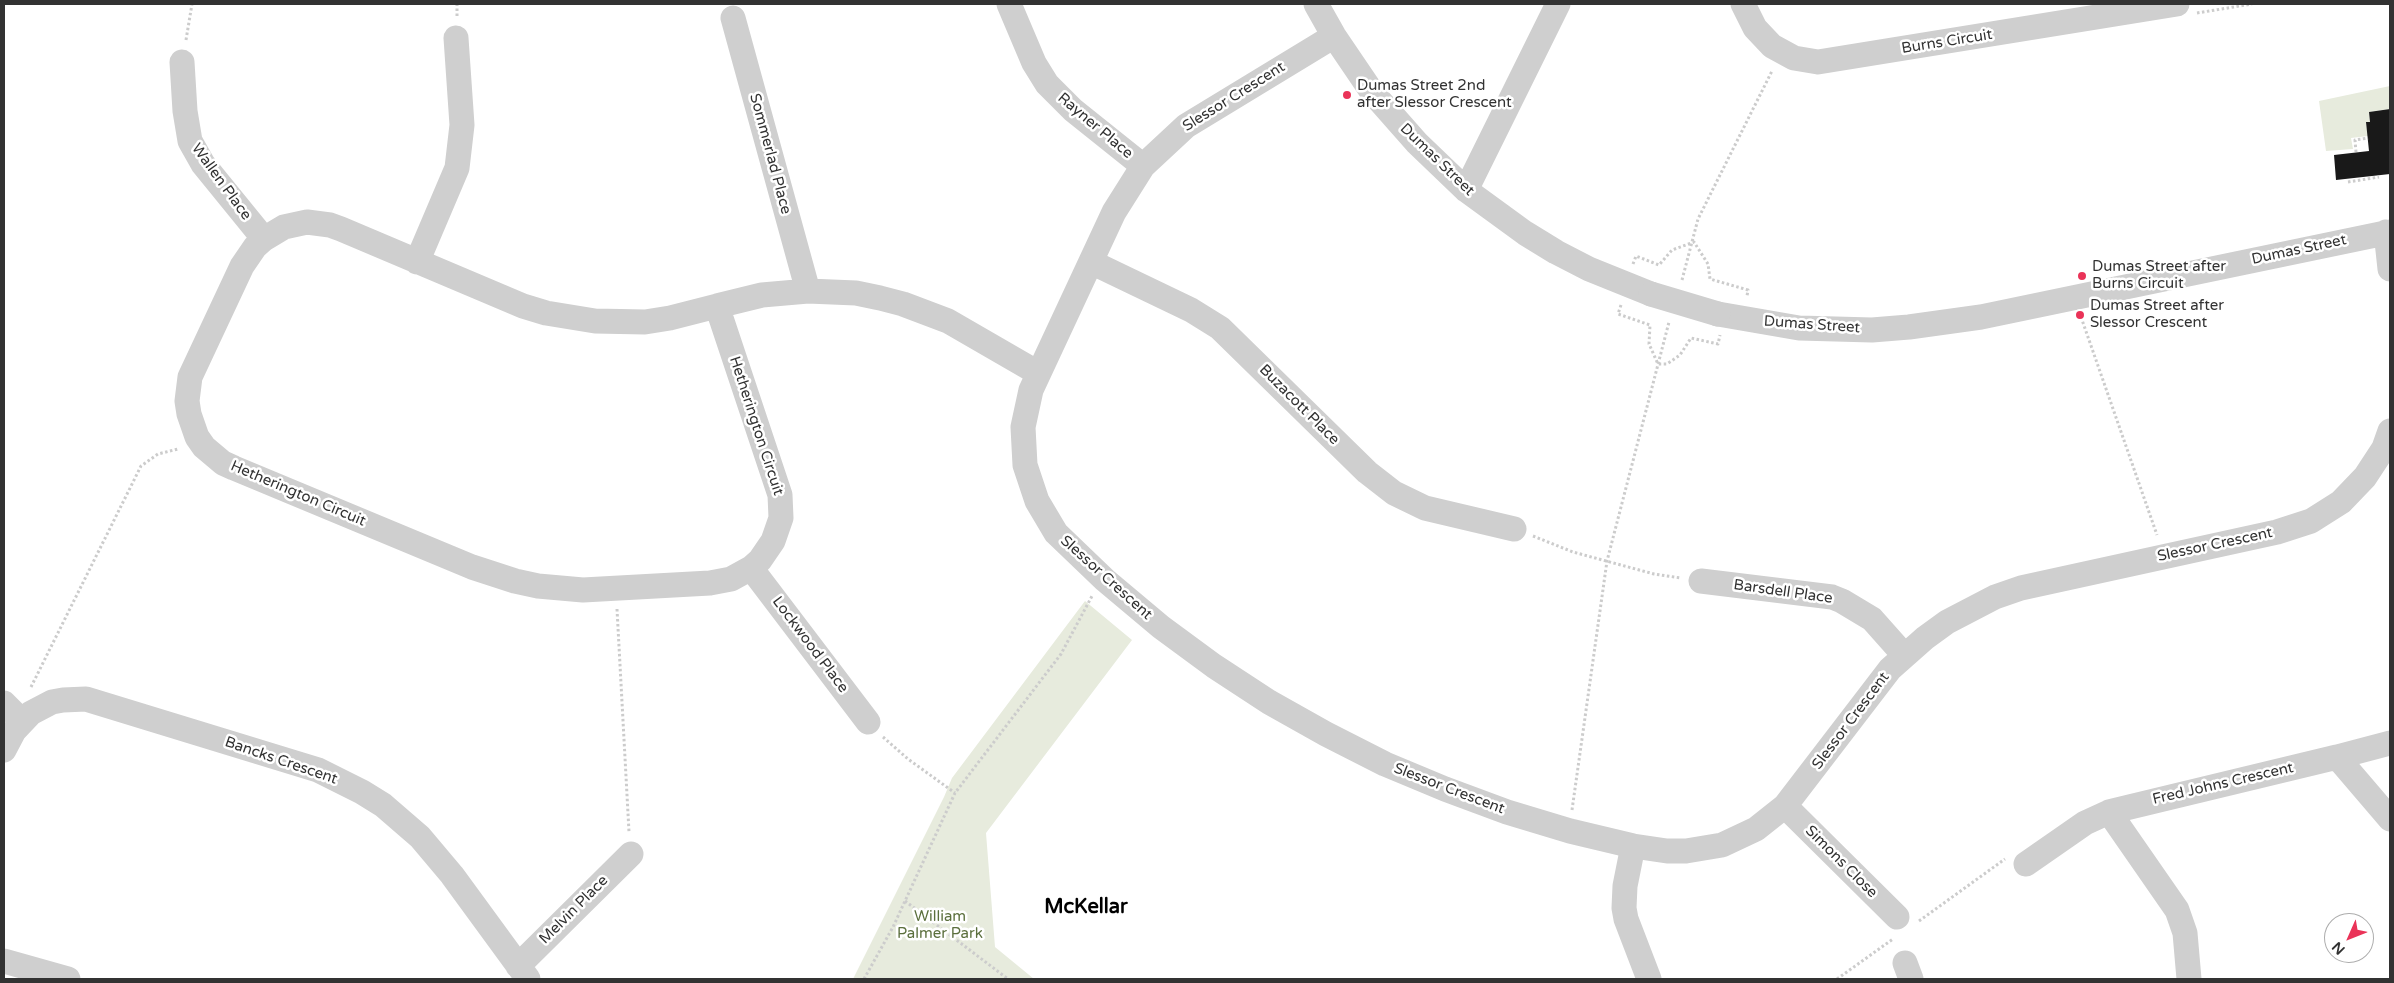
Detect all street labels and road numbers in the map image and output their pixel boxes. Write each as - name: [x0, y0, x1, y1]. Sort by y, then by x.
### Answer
- street label: Burns Circuit: [1900, 26, 1994, 58]
- street label: Slessor Crescent: [1180, 58, 1288, 136]
- street label: Rayner Place: [1054, 89, 1136, 163]
- street label: Sommerlad Place: [745, 92, 795, 216]
- street label: Dumas Street: [1396, 120, 1478, 200]
- street label: Wallen Place: [187, 140, 255, 224]
- street label: Dumas Street: [2250, 231, 2348, 269]
- street label: Dumas Street: [1763, 313, 1861, 337]
- street label: Hetherington Circuit: [725, 354, 787, 498]
- street label: Buzacott Place: [1255, 361, 1343, 449]
- street label: Hetherington Circuit: [228, 457, 368, 531]
- street label: Slessor Crescent: [2156, 524, 2274, 566]
- street label: Slessor Crescent: [1056, 532, 1156, 624]
- street label: Barsdell Place: [1732, 576, 1834, 608]
- street label: Lockwood Place: [768, 593, 852, 697]
- street label: Slessor Crescent: [1809, 669, 1893, 773]
- street label: Bancks Crescent: [222, 733, 340, 789]
- street label: Fred Johns Crescent: [2151, 759, 2295, 809]
- street label: Slessor Crescent: [1391, 760, 1507, 818]
- street label: Simons Close: [1801, 822, 1881, 902]
- street label: Melvin Place: [536, 872, 612, 948]

